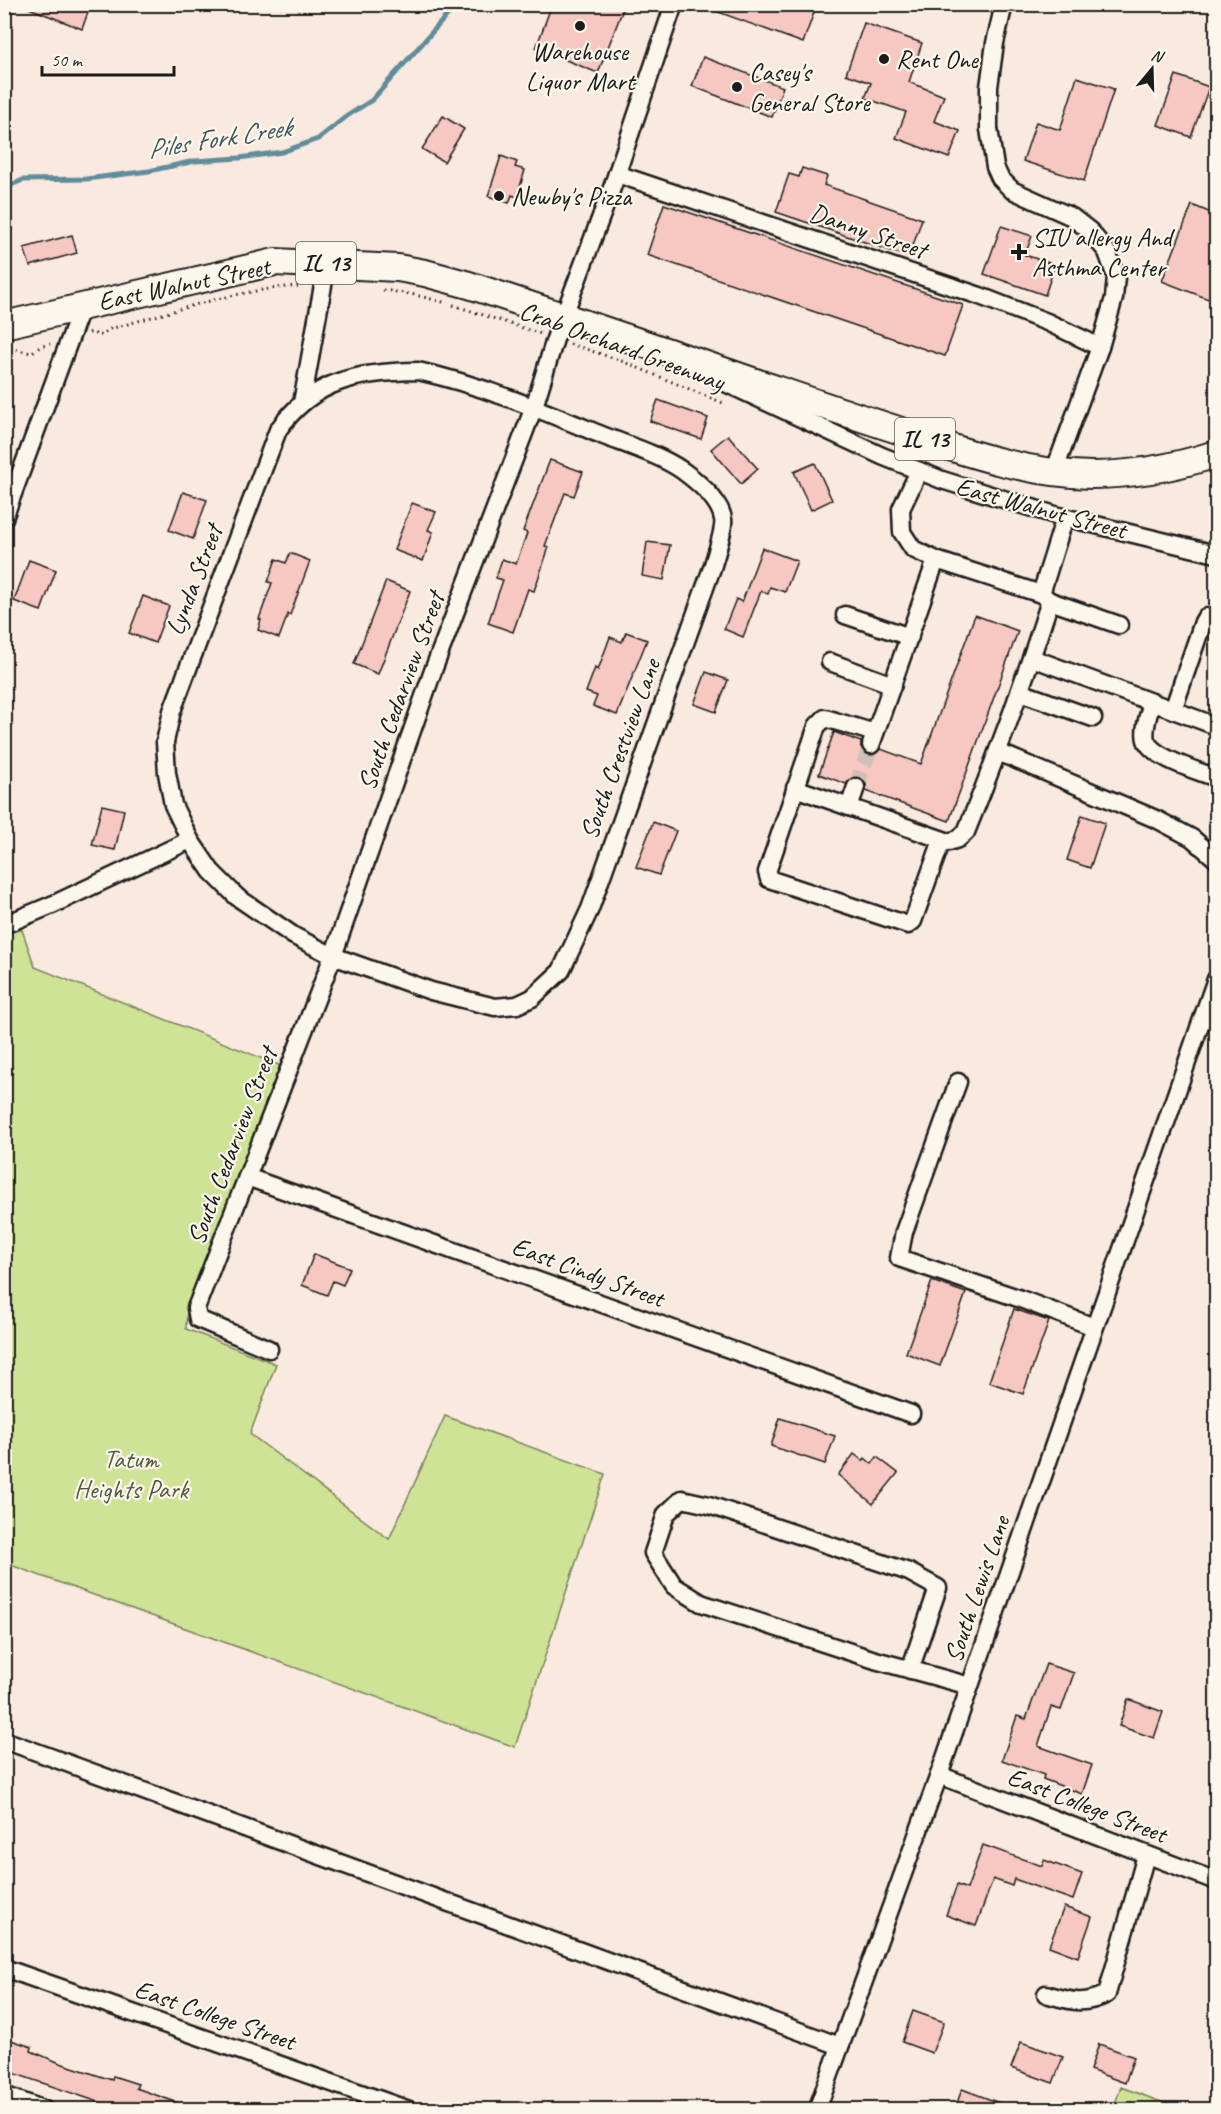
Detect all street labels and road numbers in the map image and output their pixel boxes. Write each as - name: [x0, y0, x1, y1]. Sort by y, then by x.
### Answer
- street label: Danny Street: [805, 196, 934, 267]
- road number: IL 13: [296, 242, 356, 284]
- street label: East Walnut Street: [95, 249, 275, 318]
- street label: Crab Orchard Greenway: [515, 294, 731, 399]
- road number: IL 13: [895, 418, 955, 460]
- street label: East Walnut Street: [952, 469, 1132, 547]
- street label: Lynda Street: [158, 517, 231, 640]
- street label: South Cedarview Street: [350, 584, 453, 794]
- street label: South Crestview Lane: [572, 652, 669, 844]
- street label: South Cedarview Street: [179, 1040, 286, 1249]
- street label: East Cindy Street: [508, 1229, 671, 1316]
- street label: South Lewis Lane: [937, 1510, 1018, 1666]
- street label: East College Street: [1003, 1760, 1173, 1851]
- street label: East College Street: [130, 1972, 302, 2059]

